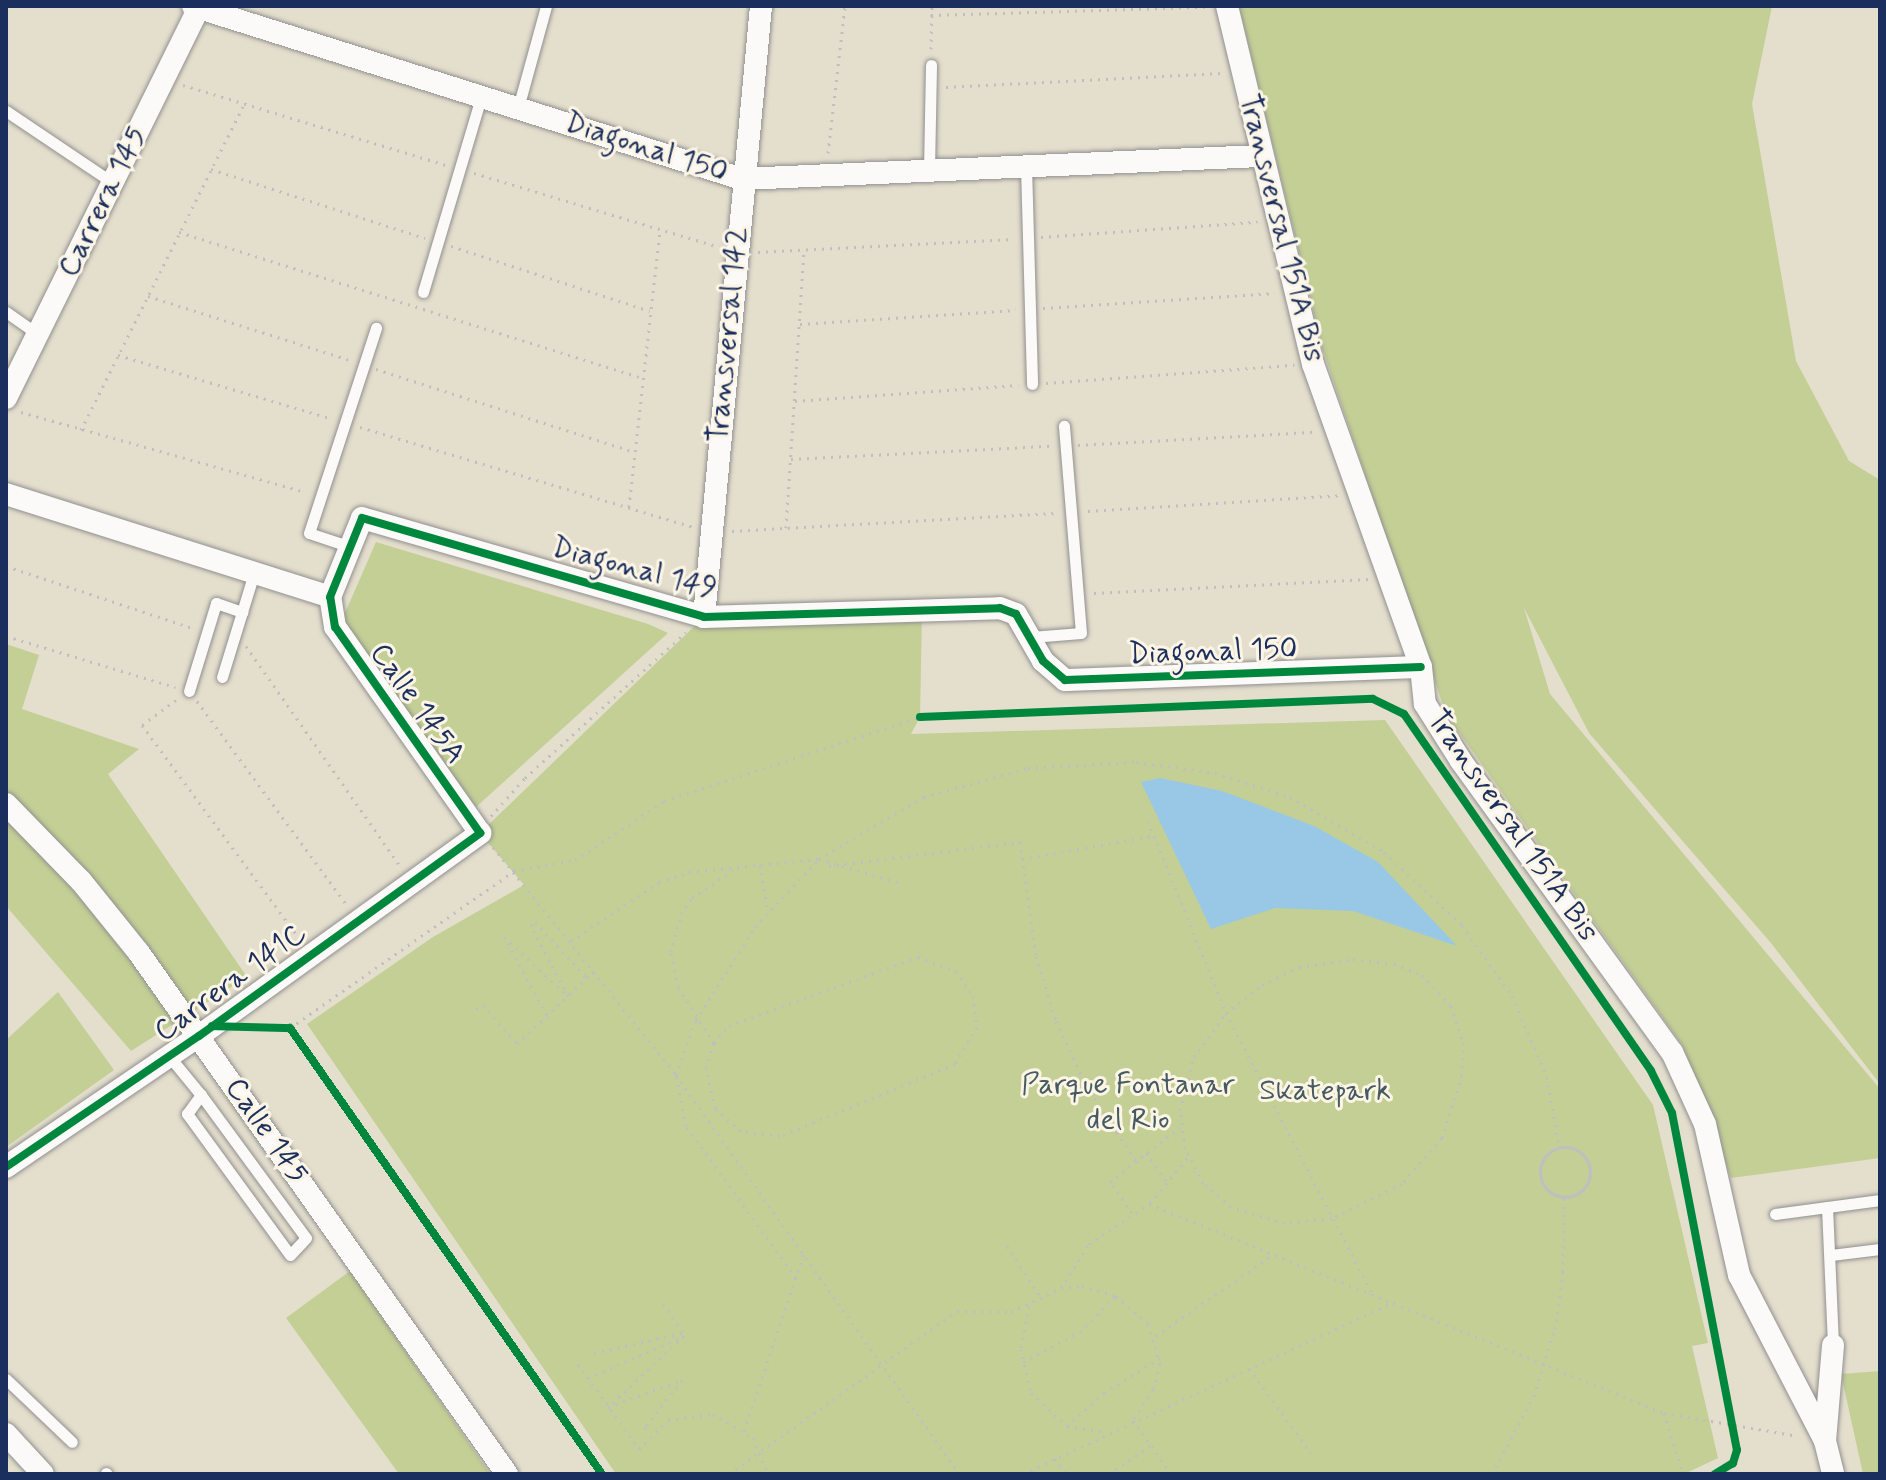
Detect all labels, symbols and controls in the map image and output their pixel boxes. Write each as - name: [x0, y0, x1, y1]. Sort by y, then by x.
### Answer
- street label: Transversal 151A Bis: [1230, 90, 1332, 366]
- street label: Diagonal 150: [560, 105, 732, 191]
- street label: Carrera 145: [51, 121, 155, 283]
- street label: Transversal 142: [701, 226, 755, 444]
- street label: Diagonal 149: [548, 530, 720, 608]
- street label: Diagonal 150: [1128, 631, 1298, 673]
- street label: Calle 145A: [361, 637, 473, 771]
- street label: Transversal 151A Bis: [1418, 703, 1606, 949]
- street label: Carrera 141C: [148, 916, 314, 1050]
- park label: Parque Fontanar del Rio: [1021, 1067, 1235, 1138]
- street label: Calle 145: [217, 1071, 315, 1191]
- park label: Skatepark: [1259, 1073, 1391, 1109]

